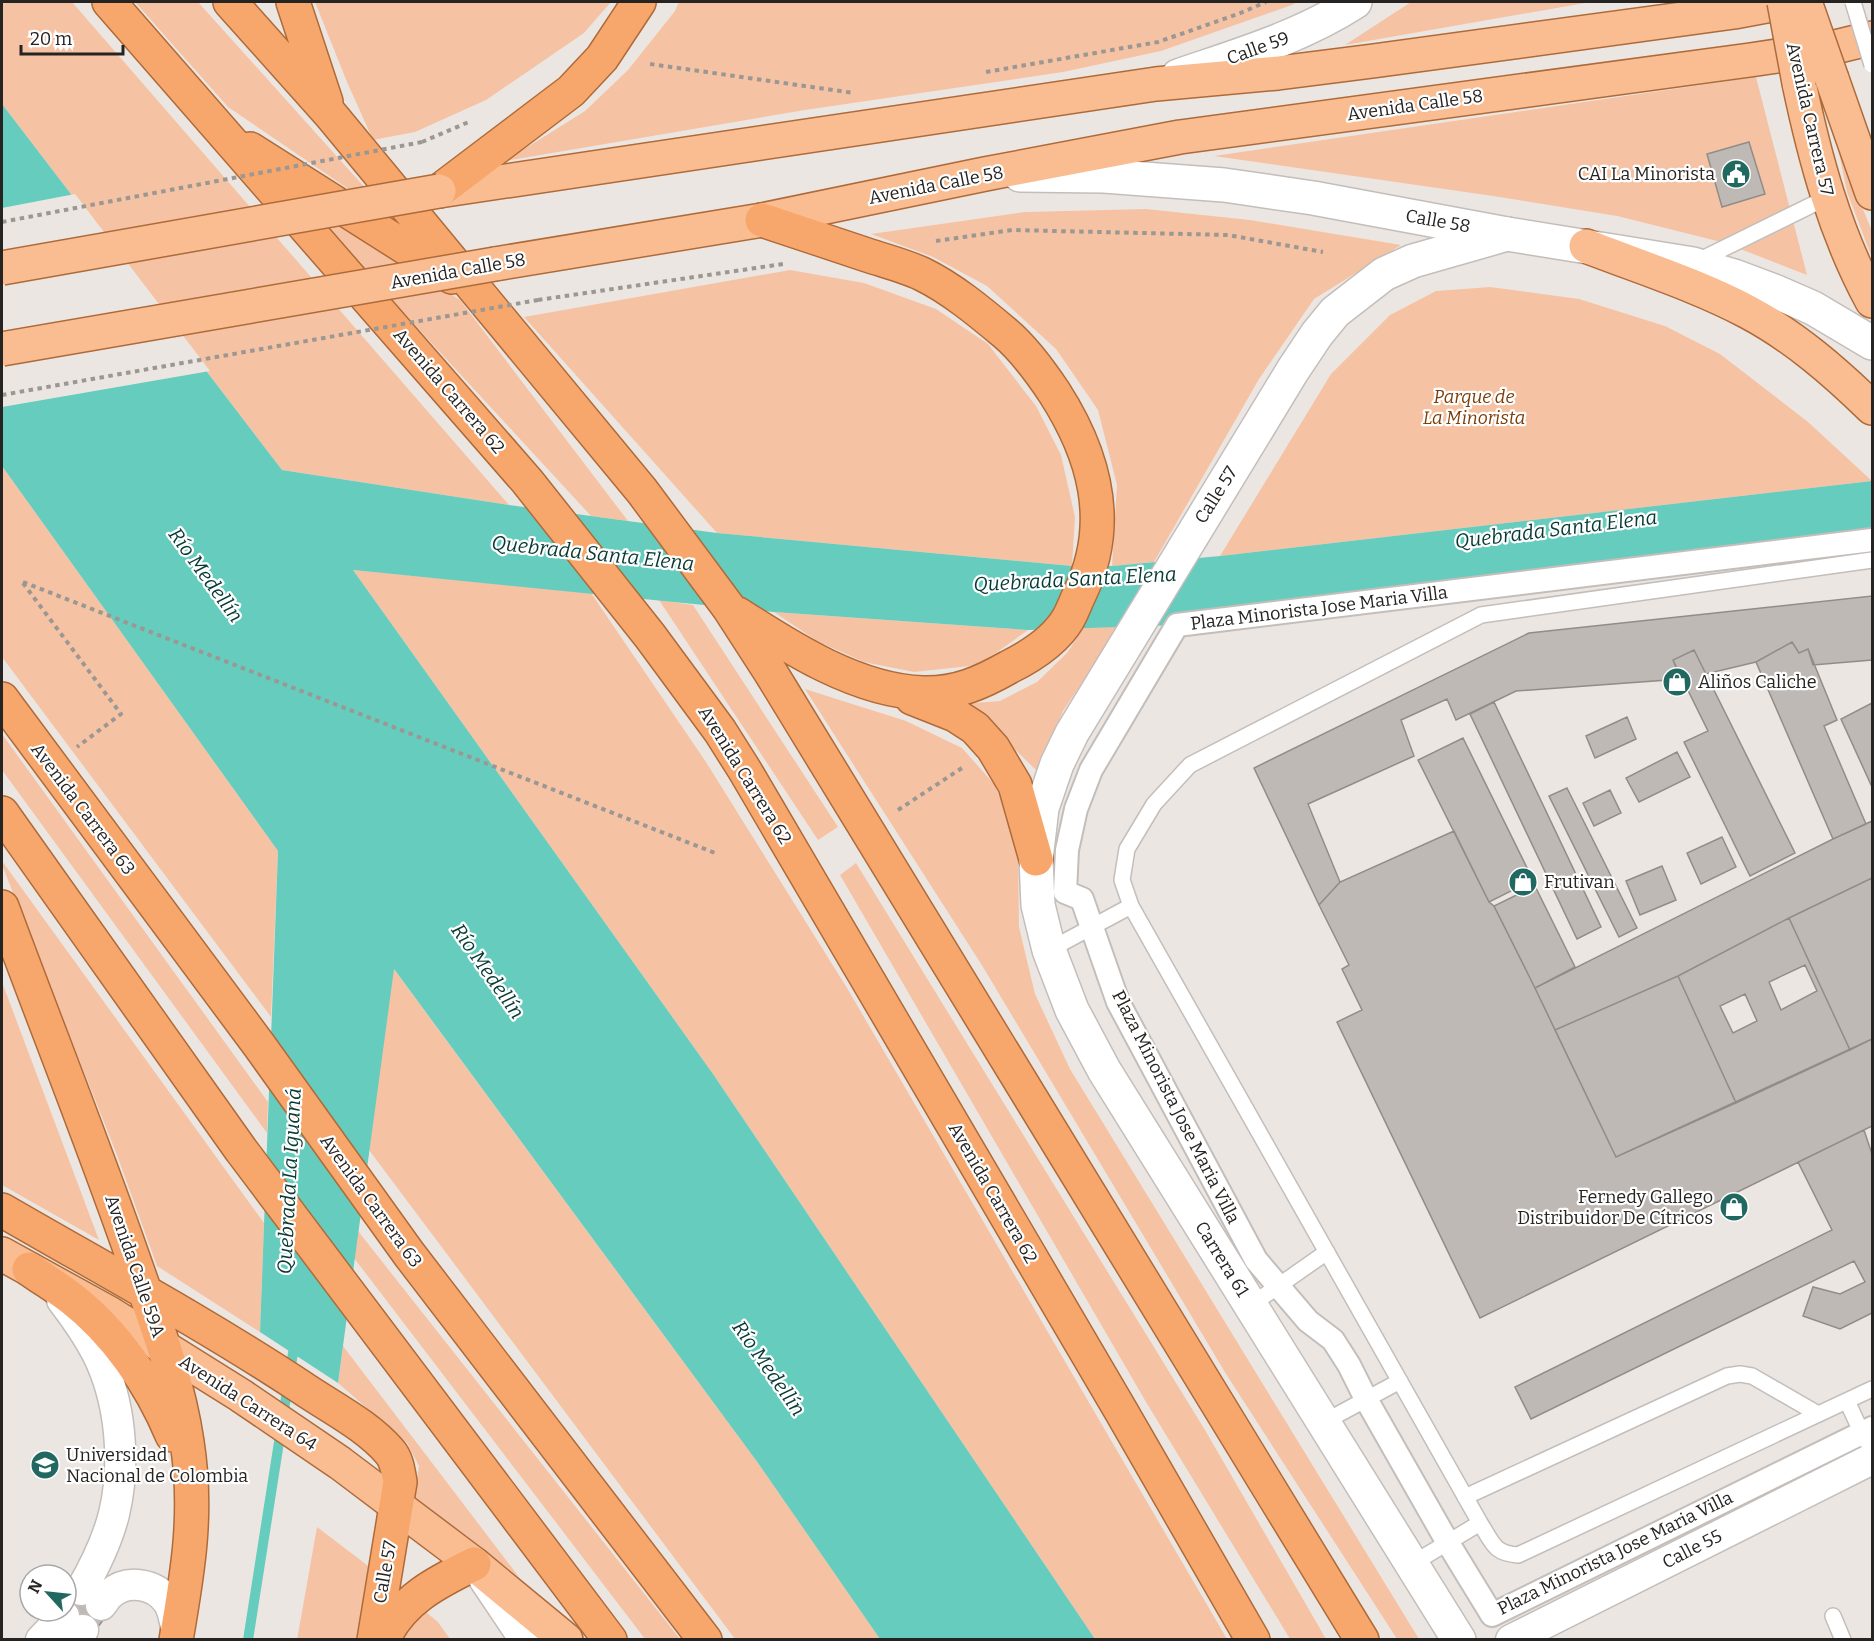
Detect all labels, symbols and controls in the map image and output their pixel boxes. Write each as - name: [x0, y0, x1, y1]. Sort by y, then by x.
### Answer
- scale bar: [21, 18, 123, 56]
- street label: Calle 59: [1224, 27, 1292, 69]
- text: 20 m: [30, 28, 72, 50]
- street label: Avenida Carrera 57: [1782, 40, 1838, 198]
- street label: Avenida Calle 58: [1346, 85, 1484, 125]
- public building icon: CAI La Minorista: [1720, 158, 1752, 190]
- street label: Avenida Calle 58: [867, 161, 1005, 209]
- place label: CAI La Minorista: [1578, 163, 1715, 185]
- street label: Calle 58: [1404, 204, 1472, 238]
- street label: Avenida Calle 58: [389, 248, 527, 294]
- street label: Avenida Carrera 62: [389, 324, 509, 458]
- park label: Parque de La Minorista: [1423, 386, 1525, 429]
- street label: Calle 57: [1190, 462, 1242, 528]
- water label: Quebrada Santa Elena: [1454, 505, 1658, 553]
- water label: Río Medellín: [164, 523, 248, 627]
- water label: Quebrada Santa Elena: [491, 530, 695, 576]
- water label: Quebrada Santa Elena: [973, 562, 1177, 596]
- street label: Plaza Minorista Jose Maria Villa: [1189, 581, 1449, 635]
- shop icon: Aliños Caliche: [1661, 666, 1693, 698]
- place label: Aliños Caliche: [1698, 671, 1817, 693]
- street label: Avenida Carrera 62: [694, 702, 796, 848]
- street label: Avenida Carrera 63: [26, 739, 140, 879]
- shop icon: Frutivan: [1507, 866, 1539, 898]
- place label: Frutivan: [1544, 871, 1615, 893]
- water label: Río Medellín: [446, 919, 530, 1023]
- street label: Plaza Minorista Jose Maria Villa: [1107, 987, 1245, 1228]
- water label: Quebrada La Iguaná: [272, 1087, 306, 1275]
- street label: Avenida Carrera 62: [944, 1119, 1042, 1267]
- street label: Avenida Carrera 63: [315, 1130, 427, 1272]
- place label: Fernedy Gallego Distribuidor De Cítricos: [1517, 1186, 1713, 1229]
- shop icon: Fernedy Gallego Distribuidor De Cítricos: [1718, 1191, 1750, 1223]
- street label: Avenida Calle 59A: [100, 1192, 170, 1340]
- street label: Carrera 61: [1190, 1217, 1254, 1301]
- water label: Río Medellín: [727, 1316, 811, 1420]
- street label: Avenida Carrera 64: [175, 1350, 321, 1456]
- place label: Universidad Nacional de Colombia: [66, 1444, 248, 1487]
- school or university icon: Universidad Nacional de Colombia: [29, 1449, 61, 1481]
- street label: Plaza Minorista Jose Maria Villa: [1494, 1486, 1736, 1620]
- street label: Calle 55: [1658, 1525, 1726, 1573]
- street label: Calle 57: [369, 1539, 401, 1605]
- north arrow: [18, 1563, 78, 1623]
- text: N: [24, 1577, 46, 1596]

